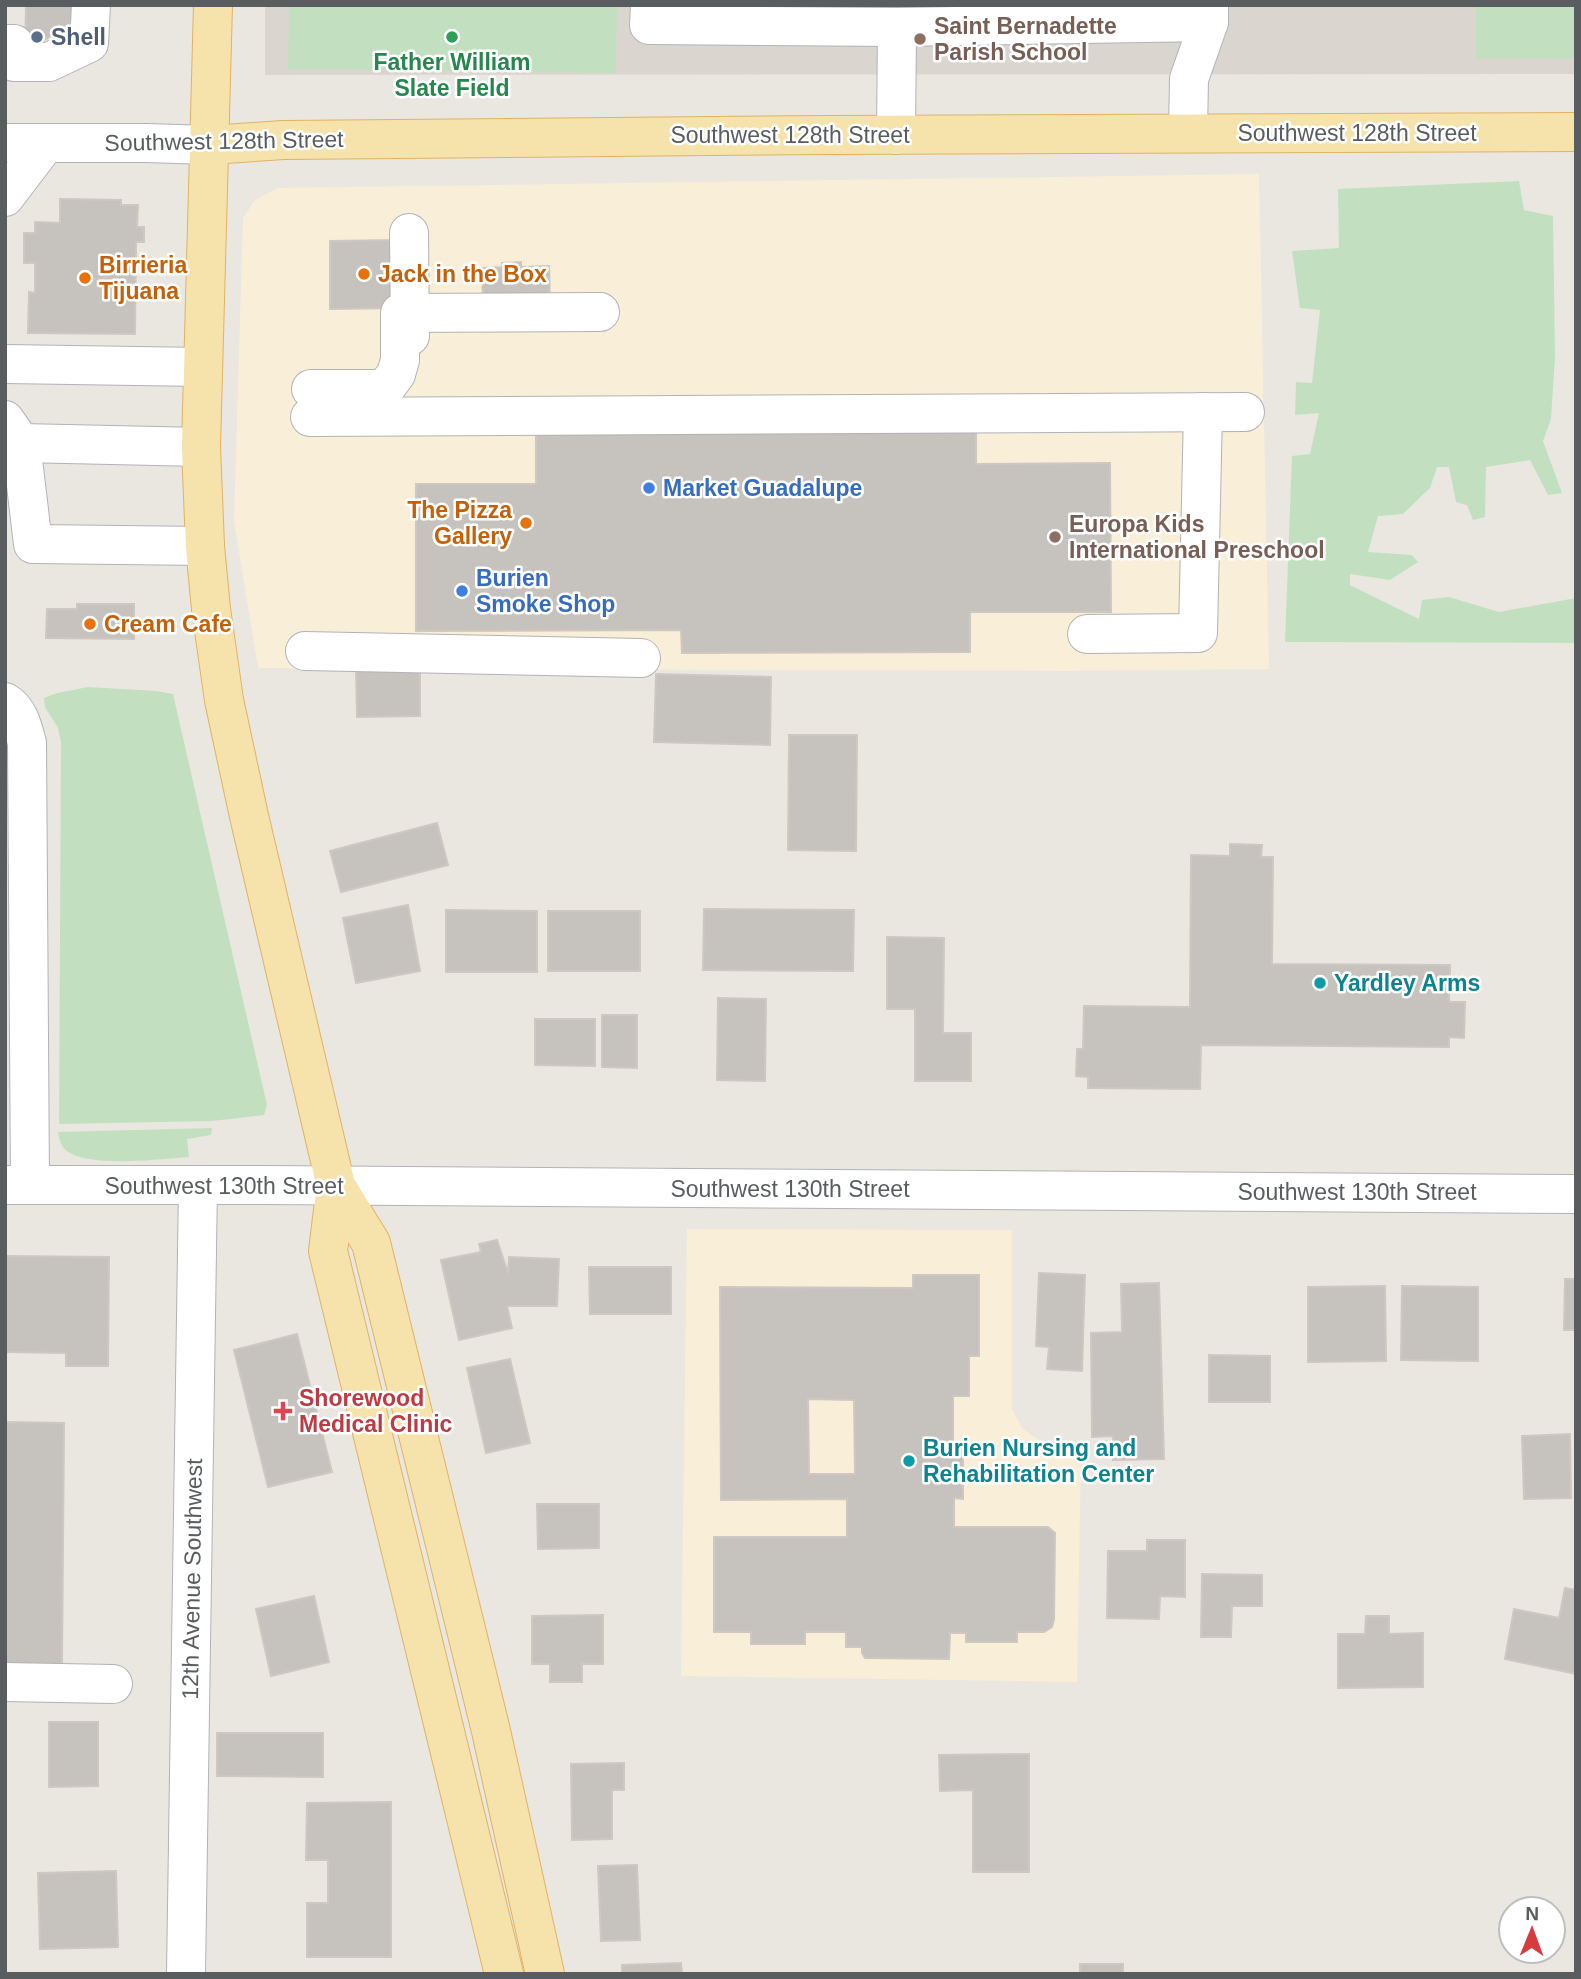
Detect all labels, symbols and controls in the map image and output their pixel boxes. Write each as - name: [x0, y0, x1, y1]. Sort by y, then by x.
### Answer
- place label: Saint Bernadette Parish School: [934, 13, 1117, 65]
- place label: Shell: [51, 24, 106, 50]
- marker: Shell: [29, 29, 45, 45]
- marker: Father William Slate Field: [444, 29, 460, 45]
- marker: Saint Bernadette Parish School: [912, 31, 928, 47]
- place label: Father William Slate Field: [374, 49, 531, 101]
- street label: Southwest 128th Street: [1237, 120, 1477, 146]
- street label: Southwest 128th Street: [670, 122, 910, 148]
- street label: Southwest 128th Street: [104, 126, 344, 156]
- place label: Birrieria Tijuana: [99, 252, 187, 304]
- place label: Jack in the Box: [378, 261, 547, 287]
- marker: Jack in the Box: [356, 266, 372, 282]
- marker: Birrieria Tijuana: [77, 270, 93, 286]
- place label: Market Guadalupe: [663, 475, 862, 501]
- marker: Market Guadalupe: [641, 480, 657, 496]
- place label: The Pizza Gallery: [407, 497, 512, 549]
- place label: Europa Kids International Preschool: [1069, 511, 1325, 563]
- marker: The Pizza Gallery: [518, 515, 534, 531]
- marker: Europa Kids International Preschool: [1047, 529, 1063, 545]
- place label: Burien Smoke Shop: [476, 565, 615, 617]
- marker: Burien Smoke Shop: [454, 583, 470, 599]
- place label: Cream Cafe: [104, 611, 232, 637]
- marker: Cream Cafe: [82, 616, 98, 632]
- place label: Yardley Arms: [1334, 970, 1480, 996]
- marker: Yardley Arms: [1312, 975, 1328, 991]
- street label: Southwest 130th Street: [104, 1173, 344, 1199]
- street label: Southwest 130th Street: [670, 1176, 910, 1202]
- street label: Southwest 130th Street: [1237, 1179, 1477, 1205]
- place label: Shorewood Medical Clinic: [299, 1385, 453, 1437]
- marker: Shorewood Medical Clinic: [273, 1401, 293, 1421]
- place label: Burien Nursing and Rehabilitation Center: [923, 1435, 1154, 1487]
- marker: Burien Nursing and Rehabilitation Center: [901, 1453, 917, 1469]
- street label: 12th Avenue Southwest: [177, 1458, 207, 1700]
- north arrow: [1497, 1895, 1567, 1965]
- text: N: [1525, 1903, 1539, 1924]

